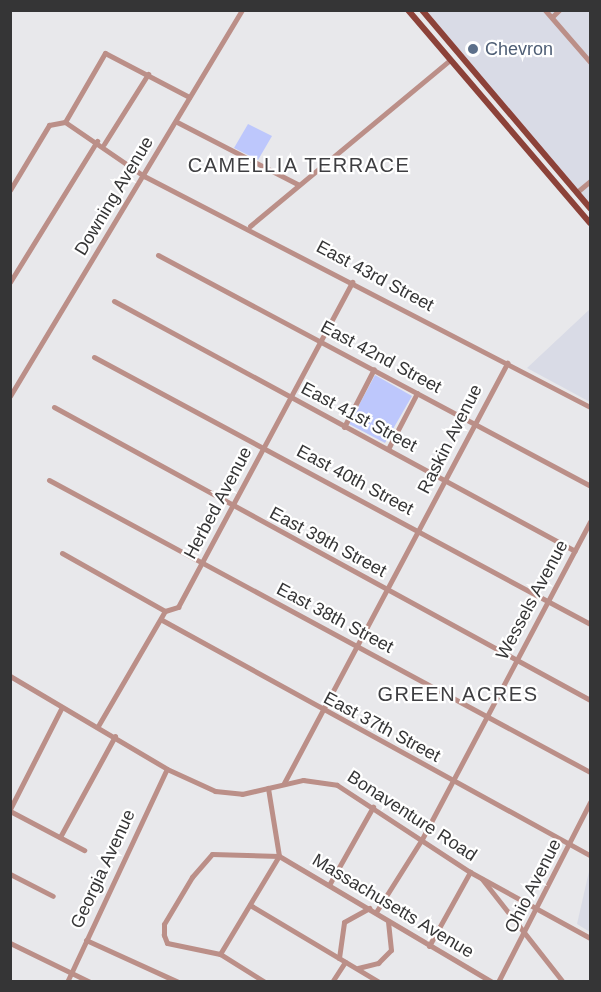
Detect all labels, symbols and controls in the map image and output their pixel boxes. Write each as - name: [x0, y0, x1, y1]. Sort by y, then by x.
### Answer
- place label: Chevron: [485, 38, 553, 60]
- marker: Chevron: [466, 42, 480, 56]
- street label: Downing Avenue: [70, 132, 158, 260]
- district label: CAMELLIA TERRACE: [187, 153, 411, 177]
- street label: East 43rd Street: [313, 236, 437, 316]
- street label: East 42nd Street: [317, 316, 445, 398]
- street label: East 41st Street: [297, 377, 421, 457]
- street label: Raskin Avenue: [413, 380, 487, 498]
- street label: East 40th Street: [293, 440, 417, 520]
- street label: Herbed Avenue: [179, 443, 257, 563]
- street label: East 39th Street: [266, 502, 390, 582]
- street label: Wessels Avenue: [491, 536, 573, 664]
- street label: East 38th Street: [273, 578, 397, 658]
- district label: GREEN ACRES: [377, 682, 539, 706]
- street label: East 37th Street: [320, 687, 444, 767]
- street label: Bonaventure Road: [343, 766, 481, 866]
- street label: Georgia Avenue: [66, 806, 140, 932]
- street label: Ohio Avenue: [500, 835, 566, 937]
- street label: Massachusetts Avenue: [308, 849, 478, 963]

